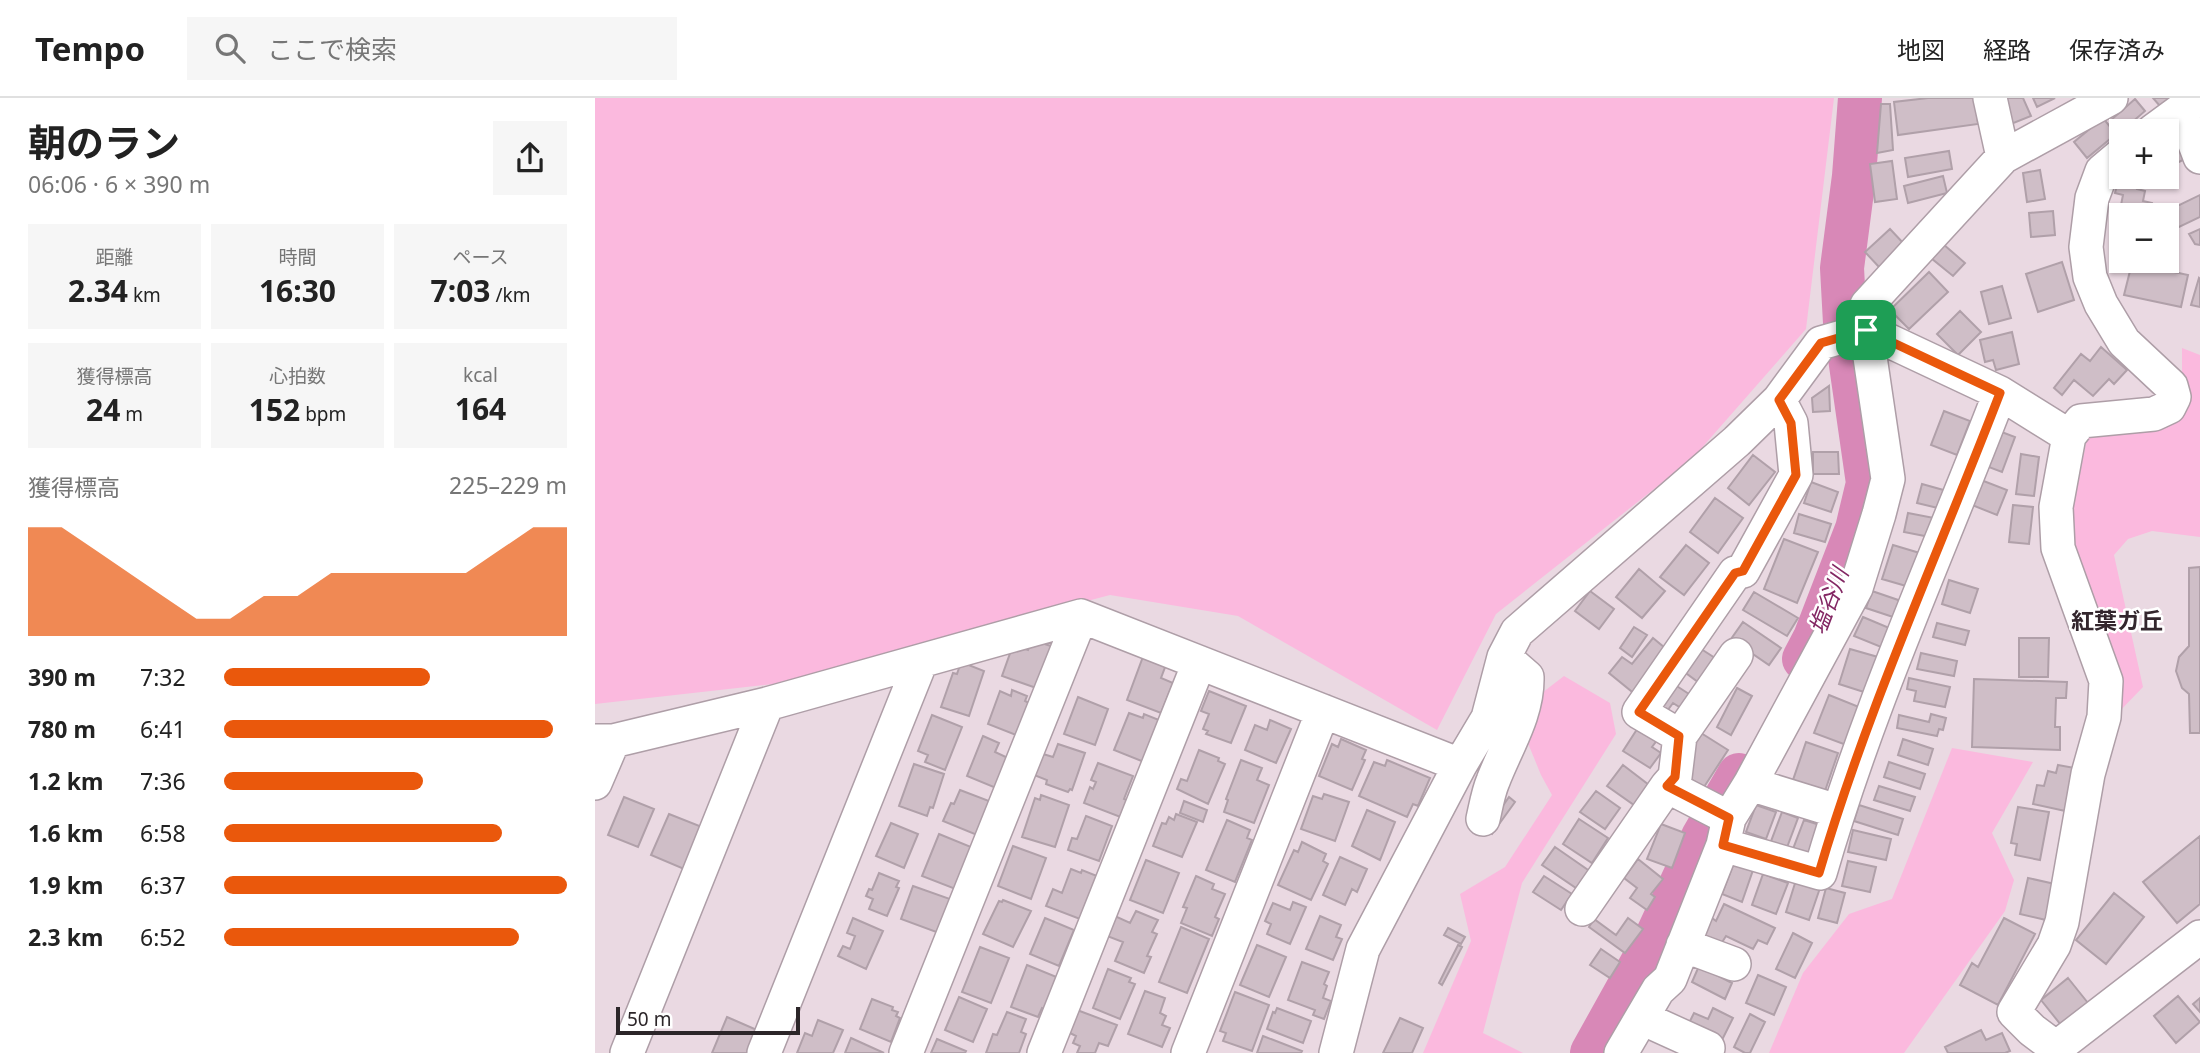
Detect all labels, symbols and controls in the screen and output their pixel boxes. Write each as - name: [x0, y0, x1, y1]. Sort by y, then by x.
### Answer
- search box: [187, 17, 677, 80]
- text: Tempo: [35, 26, 145, 71]
- icon: search: [211, 29, 249, 67]
- text: ここで検索: [267, 31, 397, 67]
- text: 地図: [1897, 33, 1945, 66]
- text: 経路: [1983, 33, 2031, 66]
- text: 保存済み: [2069, 33, 2165, 66]
- text: 朝のラン: [28, 116, 180, 168]
- map controls: [2109, 119, 2179, 273]
- button: +: [2109, 119, 2179, 189]
- button: share: [493, 121, 567, 195]
- text: 06:06 · 6 × 390 m: [28, 168, 210, 200]
- button: −: [2109, 203, 2179, 273]
- text: 距離: [95, 244, 134, 270]
- text: 時間: [278, 244, 317, 270]
- text: ペース: [452, 244, 509, 270]
- text: 2.34: [68, 270, 128, 311]
- text: 16:30: [259, 270, 336, 311]
- text: 7:03: [431, 270, 491, 311]
- text: km: [128, 282, 161, 308]
- text: /km: [491, 282, 530, 308]
- pin: [1836, 300, 1896, 360]
- icon: arrive: [1847, 311, 1885, 349]
- text: kcal: [463, 362, 498, 388]
- text: 獲得標高: [76, 363, 153, 389]
- text: 心拍数: [269, 363, 326, 389]
- text: 164: [455, 388, 506, 429]
- text: 24: [86, 389, 120, 430]
- text: 152: [249, 389, 300, 430]
- text: m: [120, 401, 143, 427]
- text: bpm: [300, 401, 346, 427]
- text: 225–229 m: [449, 469, 567, 501]
- text: 獲得標高: [28, 471, 120, 503]
- water label: 塩谷川: [1801, 560, 1856, 639]
- district label: 紅葉ガ丘: [2071, 604, 2163, 636]
- text: 390 m: [28, 661, 96, 693]
- text: 7:32: [140, 661, 186, 693]
- text: 780 m: [28, 713, 96, 745]
- text: 6:41: [140, 713, 186, 745]
- text: 1.2 km: [28, 765, 103, 797]
- text: 7:36: [140, 765, 186, 797]
- text: 1.6 km: [28, 817, 103, 849]
- text: 6:58: [140, 817, 186, 849]
- text: 1.9 km: [28, 869, 103, 901]
- text: 6:37: [140, 869, 186, 901]
- text: 2.3 km: [28, 921, 103, 953]
- text: 6:52: [140, 921, 186, 953]
- scale bar: [616, 1004, 800, 1036]
- text: 50 m: [627, 1006, 671, 1032]

